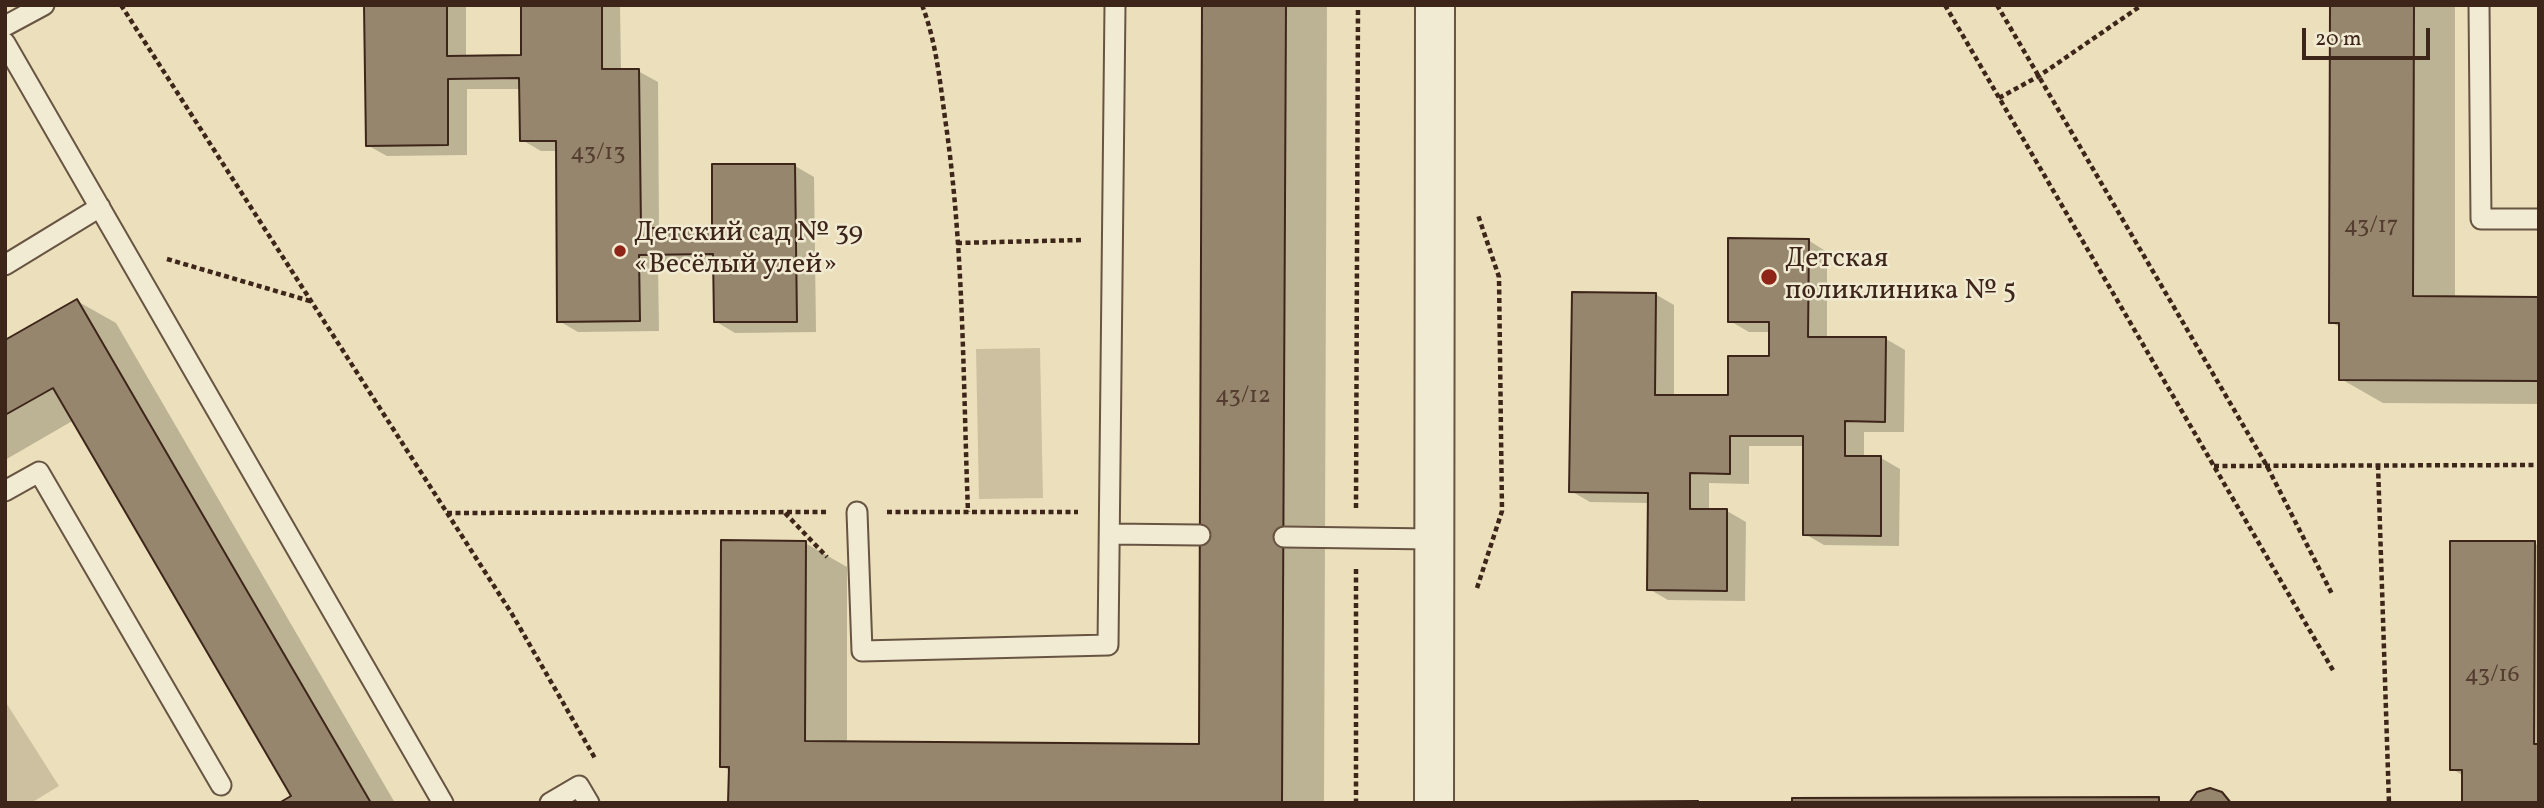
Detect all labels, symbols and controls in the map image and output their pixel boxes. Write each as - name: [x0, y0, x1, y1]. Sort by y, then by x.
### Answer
- scale bar: [2306, 14, 2434, 58]
- text: 20 m: [2315, 25, 2361, 54]
- house number: 43/13: [570, 141, 626, 169]
- house number: 43/17: [2344, 214, 2398, 242]
- place label: Детский сад № 39 «Весёлый улей»: [634, 218, 863, 284]
- marker: Детский сад № 39 «Весёлый улей»: [612, 243, 628, 259]
- place label: Детская поликлиника № 5: [1785, 244, 2016, 310]
- marker: Детская поликлиника № 5: [1759, 267, 1779, 287]
- house number: 43/12: [1215, 384, 1271, 412]
- house number: 43/16: [2464, 663, 2520, 691]

